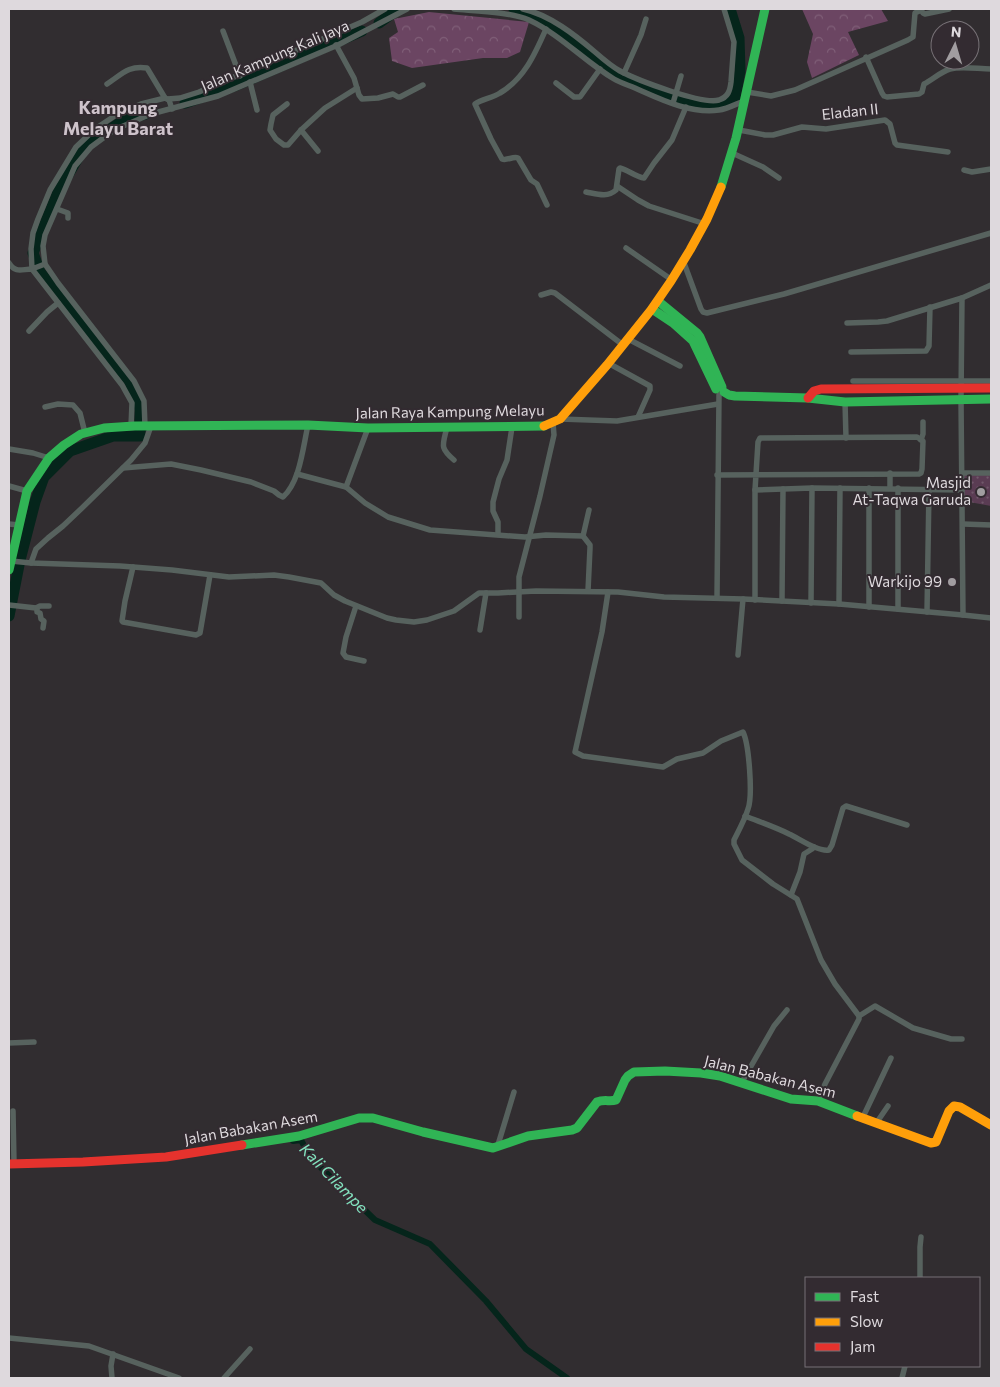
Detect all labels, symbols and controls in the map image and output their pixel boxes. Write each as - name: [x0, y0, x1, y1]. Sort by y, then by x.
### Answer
- street label: Jalan Kampung Kali Jaya: [198, 16, 351, 94]
- north arrow: [930, 20, 980, 70]
- text: N: [950, 23, 962, 40]
- district label: Kampung Melayu Barat: [63, 96, 173, 139]
- street label: Eladan II: [821, 99, 879, 123]
- street label: Jalan Raya Kampung Melayu: [355, 400, 545, 422]
- place label: Masjid At-Taqwa Garuda: [852, 473, 971, 508]
- marker: Masjid At-Taqwa Garuda: [975, 486, 987, 498]
- place label: Warkijo 99: [868, 572, 942, 590]
- marker: Warkijo 99: [946, 576, 958, 588]
- street label: Jalan Babakan Asem: [702, 1051, 838, 1101]
- street label: Jalan Babakan Asem: [183, 1106, 319, 1148]
- water label: Kali Cilampe: [296, 1139, 373, 1217]
- legend: [805, 1277, 980, 1367]
- text: Fast: [850, 1287, 879, 1305]
- text: Slow: [850, 1312, 883, 1330]
- text: Jam: [850, 1337, 875, 1355]

